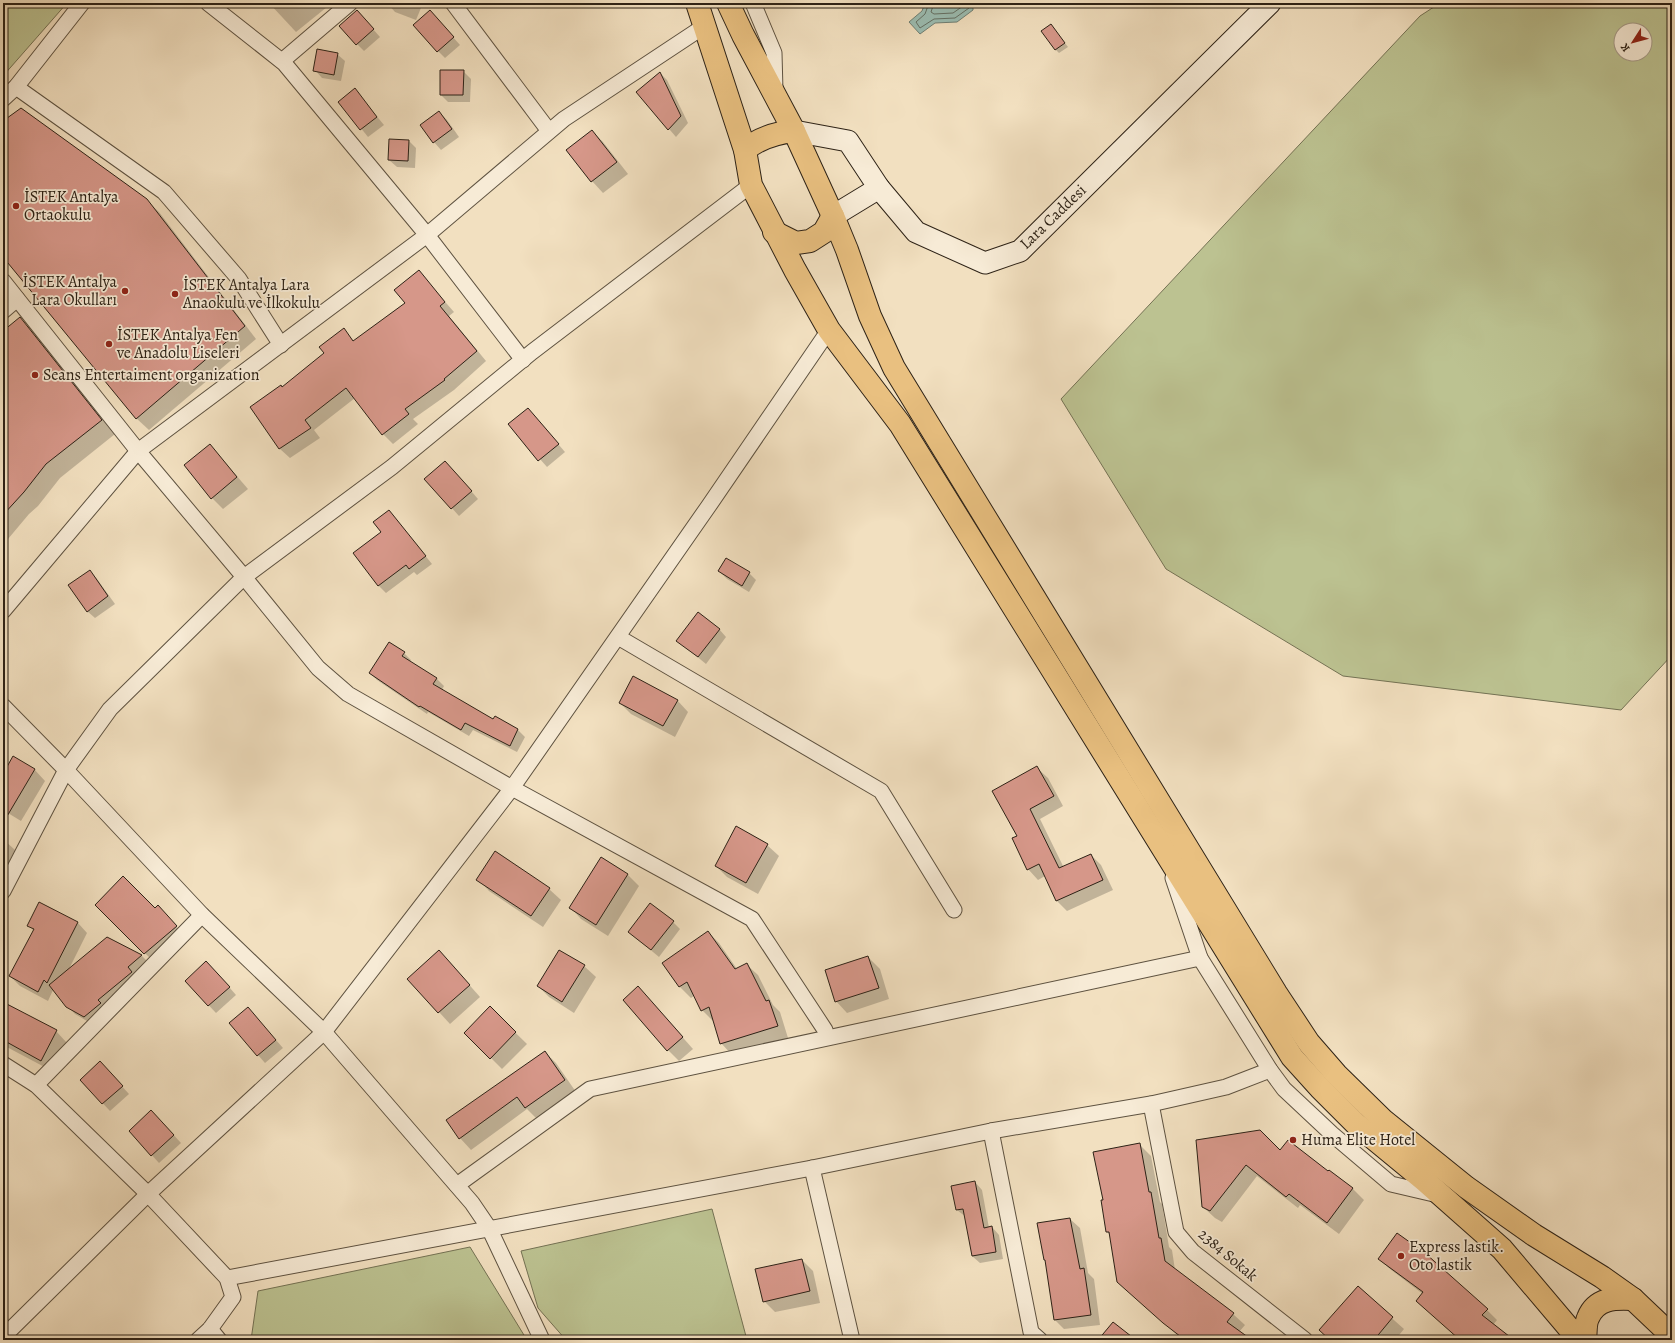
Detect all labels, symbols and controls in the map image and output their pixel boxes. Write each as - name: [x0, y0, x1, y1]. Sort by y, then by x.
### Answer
- north arrow: [1613, 22, 1653, 62]
- text: K: [1617, 40, 1634, 55]
- street label: Lara Caddesi: [1015, 180, 1091, 254]
- place label: İSTEK Antalya Ortaokulu: [24, 186, 119, 226]
- marker: İSTEK Antalya Ortaokulu: [11, 201, 21, 211]
- place label: İSTEK Antalya Lara Okulları: [23, 271, 118, 311]
- place label: İSTEK Antalya Lara Anaokulu ve İlkokulu: [182, 274, 321, 314]
- marker: İSTEK Antalya Lara Okulları: [120, 286, 130, 296]
- marker: İSTEK Antalya Lara Anaokulu ve İlkokulu: [170, 289, 180, 299]
- place label: İSTEK Antalya Fen ve Anadolu Liseleri: [116, 324, 240, 364]
- marker: İSTEK Antalya Fen ve Anadolu Liseleri: [104, 339, 114, 349]
- place label: Seans Entertaiment organization: [43, 364, 260, 386]
- marker: Seans Entertaiment organization: [30, 370, 40, 380]
- place label: Huma Elite Hotel: [1301, 1129, 1415, 1151]
- marker: Huma Elite Hotel: [1288, 1135, 1298, 1145]
- street label: 2384 Sokak: [1194, 1224, 1263, 1286]
- place label: Express lastik. Oto lastik: [1409, 1236, 1504, 1276]
- marker: Express lastik. Oto lastik: [1396, 1251, 1406, 1261]

